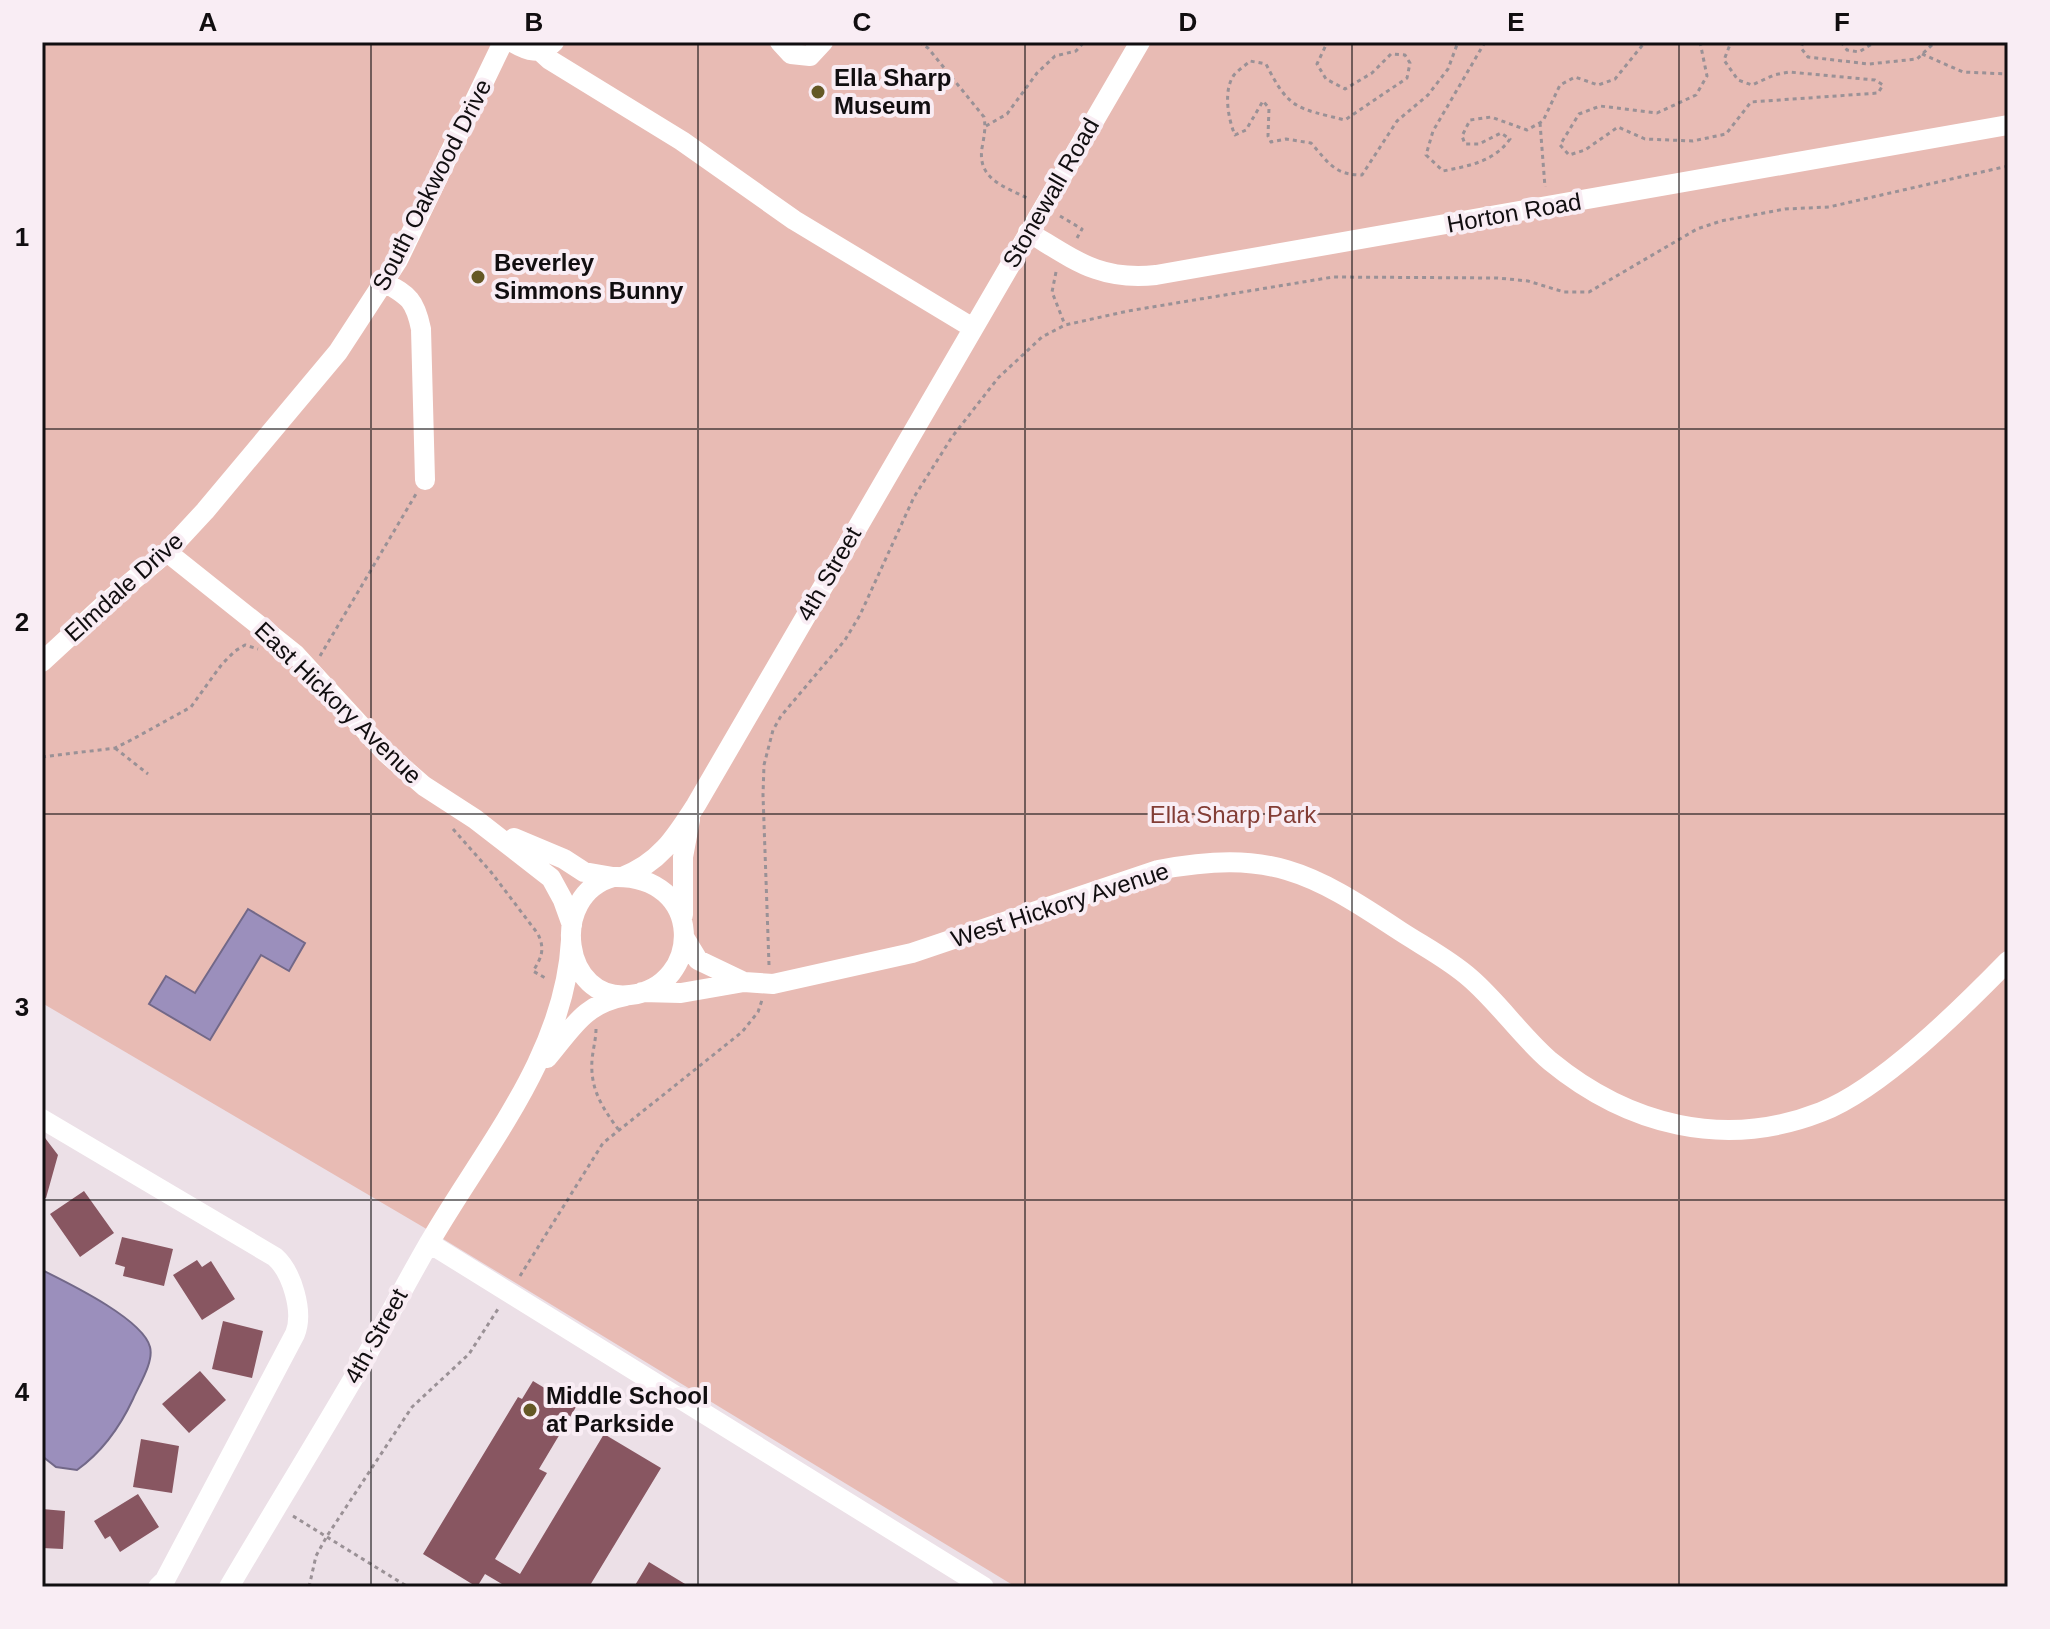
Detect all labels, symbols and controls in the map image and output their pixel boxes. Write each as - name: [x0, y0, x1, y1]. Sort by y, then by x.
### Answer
- text: A: [199, 7, 218, 37]
- text: B: [525, 7, 543, 37]
- text: C: [853, 7, 872, 37]
- text: D: [1179, 7, 1197, 37]
- text: E: [1507, 7, 1525, 37]
- text: F: [1834, 7, 1850, 37]
- place label: Ella Sharp Museum: [834, 64, 951, 119]
- street label: South Oakwood Drive: [367, 75, 497, 295]
- marker: Ella Sharp Museum: [809, 83, 827, 101]
- street label: Stonewall Road: [997, 113, 1104, 272]
- street label: Horton Road: [1445, 187, 1583, 238]
- text: 1: [15, 222, 29, 252]
- place label: Beverley Simmons Bunny: [494, 249, 684, 304]
- marker: Beverley Simmons Bunny: [469, 268, 487, 286]
- street label: 4th Street: [791, 522, 866, 626]
- street label: Elmdale Drive: [59, 527, 188, 647]
- text: 2: [15, 607, 29, 637]
- street label: East Hickory Avenue: [249, 616, 427, 789]
- park label: Ella Sharp Park: [1150, 801, 1317, 828]
- street label: West Hickory Avenue: [948, 857, 1172, 952]
- text: 3: [15, 992, 29, 1022]
- street label: 4th Street: [339, 1283, 413, 1388]
- text: 4: [15, 1377, 30, 1407]
- place label: Middle School at Parkside: [546, 1382, 709, 1437]
- marker: Middle School at Parkside: [521, 1401, 539, 1419]

